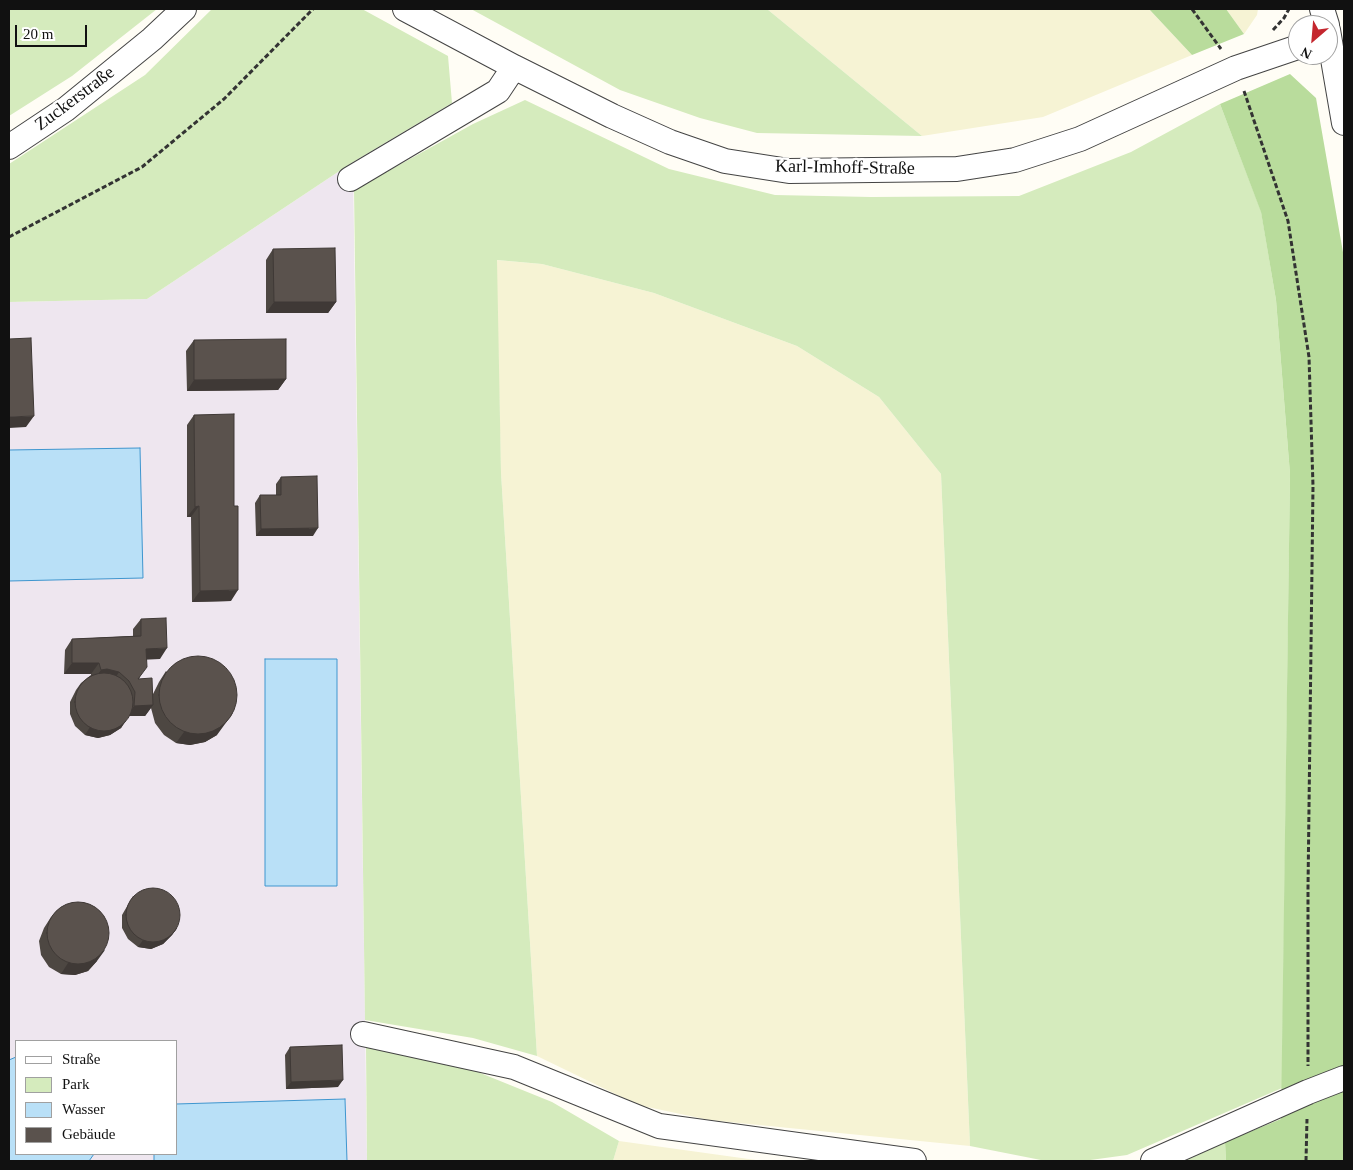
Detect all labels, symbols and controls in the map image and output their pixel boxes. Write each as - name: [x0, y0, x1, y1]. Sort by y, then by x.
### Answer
- scale bar: [18, 15, 90, 47]
- north arrow: [1288, 15, 1338, 65]
- text: 20 m: [23, 26, 53, 42]
- text: N: [1299, 44, 1314, 62]
- street label: Zuckerstraße: [31, 62, 119, 136]
- street label: Karl-Imhoff-Straße: [775, 156, 915, 180]
- legend: [15, 1040, 178, 1155]
- text: Straße: [62, 1051, 100, 1067]
- text: Park: [62, 1076, 90, 1092]
- text: Wasser: [62, 1101, 105, 1117]
- text: Gebäude: [62, 1126, 115, 1142]

